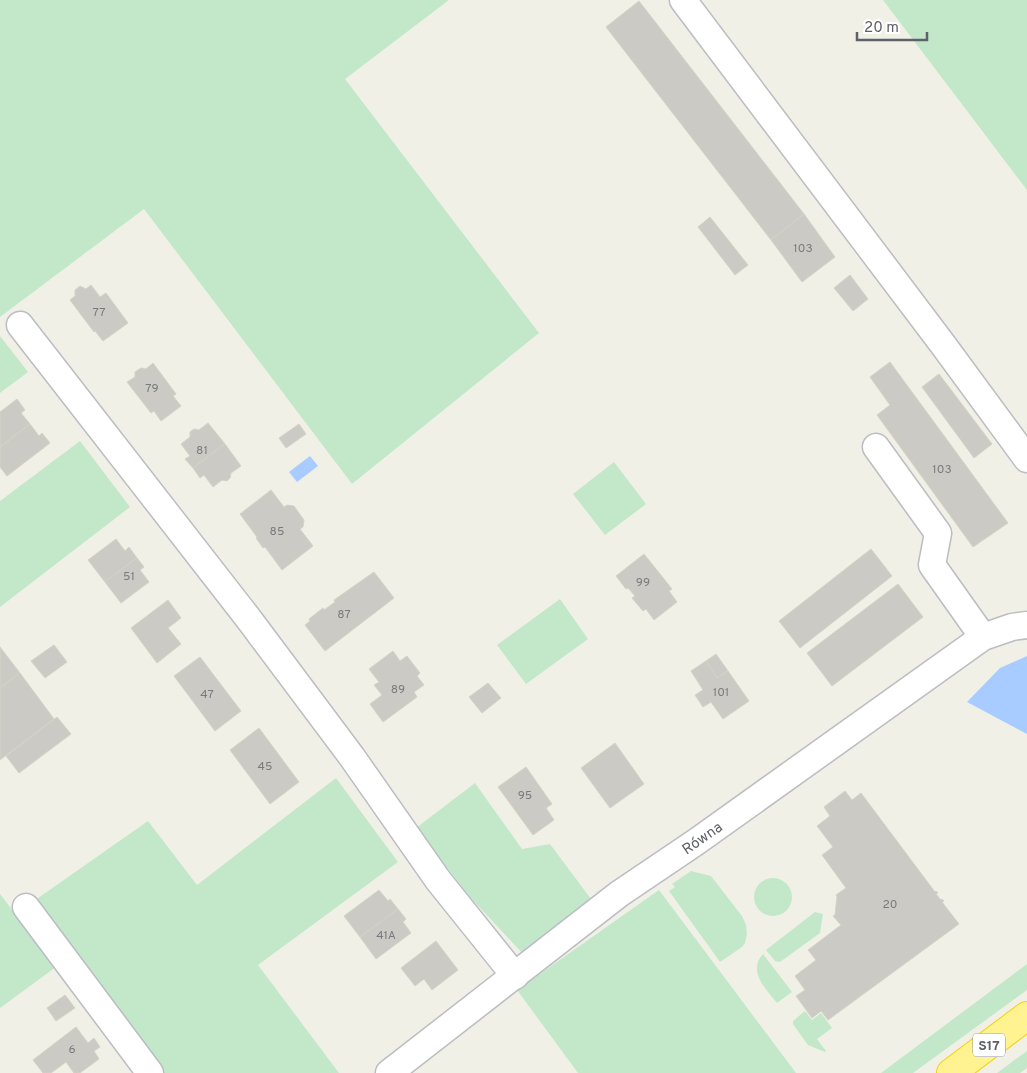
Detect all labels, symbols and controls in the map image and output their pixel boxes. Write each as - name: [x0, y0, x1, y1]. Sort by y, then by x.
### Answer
- scale bar: [857, 10, 927, 42]
- text: 20 m: [864, 19, 899, 38]
- house number: 103: [793, 241, 813, 257]
- house number: 77: [93, 305, 105, 321]
- house number: 79: [145, 381, 159, 397]
- house number: 81: [196, 443, 208, 459]
- house number: 103: [932, 462, 952, 478]
- house number: 85: [270, 524, 284, 540]
- house number: 51: [123, 569, 135, 585]
- house number: 99: [636, 575, 650, 591]
- house number: 87: [337, 607, 351, 623]
- house number: 89: [391, 682, 405, 698]
- house number: 101: [713, 685, 729, 701]
- house number: 47: [200, 687, 214, 703]
- house number: 45: [258, 759, 272, 775]
- house number: 95: [518, 788, 532, 804]
- street label: Równa: [679, 819, 727, 860]
- house number: 20: [882, 897, 898, 913]
- house number: 41A: [376, 928, 396, 944]
- road number: S17: [973, 1034, 1005, 1056]
- house number: 6: [68, 1042, 76, 1058]

